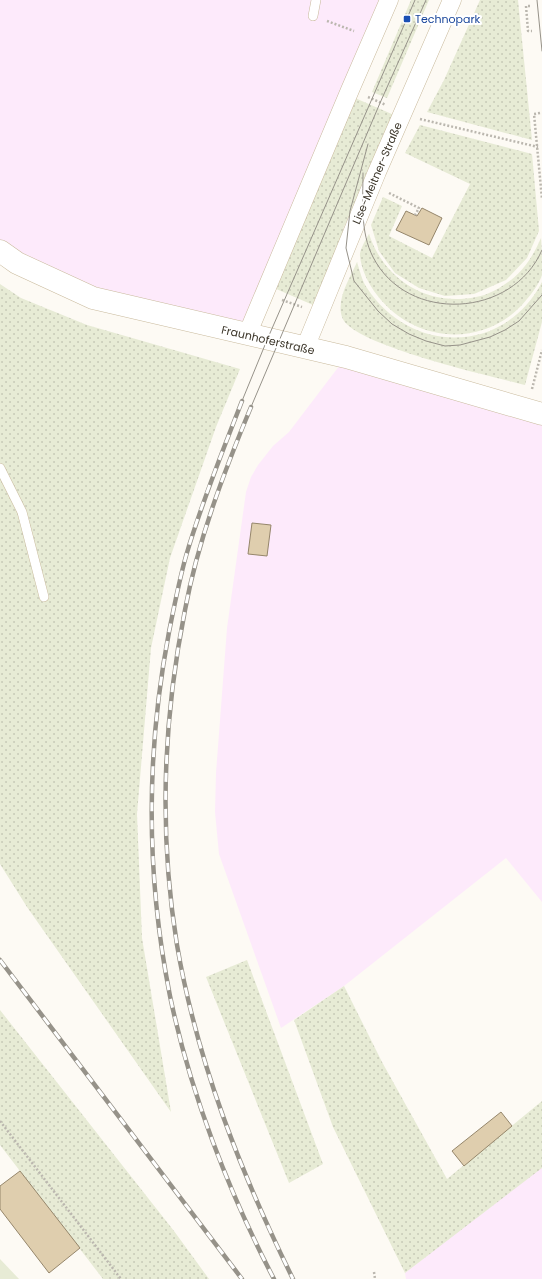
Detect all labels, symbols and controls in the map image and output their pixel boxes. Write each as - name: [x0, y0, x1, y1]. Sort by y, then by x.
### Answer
- place label: Technopark: [415, 11, 481, 27]
- marker: Technopark: [402, 14, 412, 24]
- street label: Lise-Meitner-Straße: [348, 119, 406, 226]
- street label: Fraunhoferstraße: [220, 321, 316, 359]

